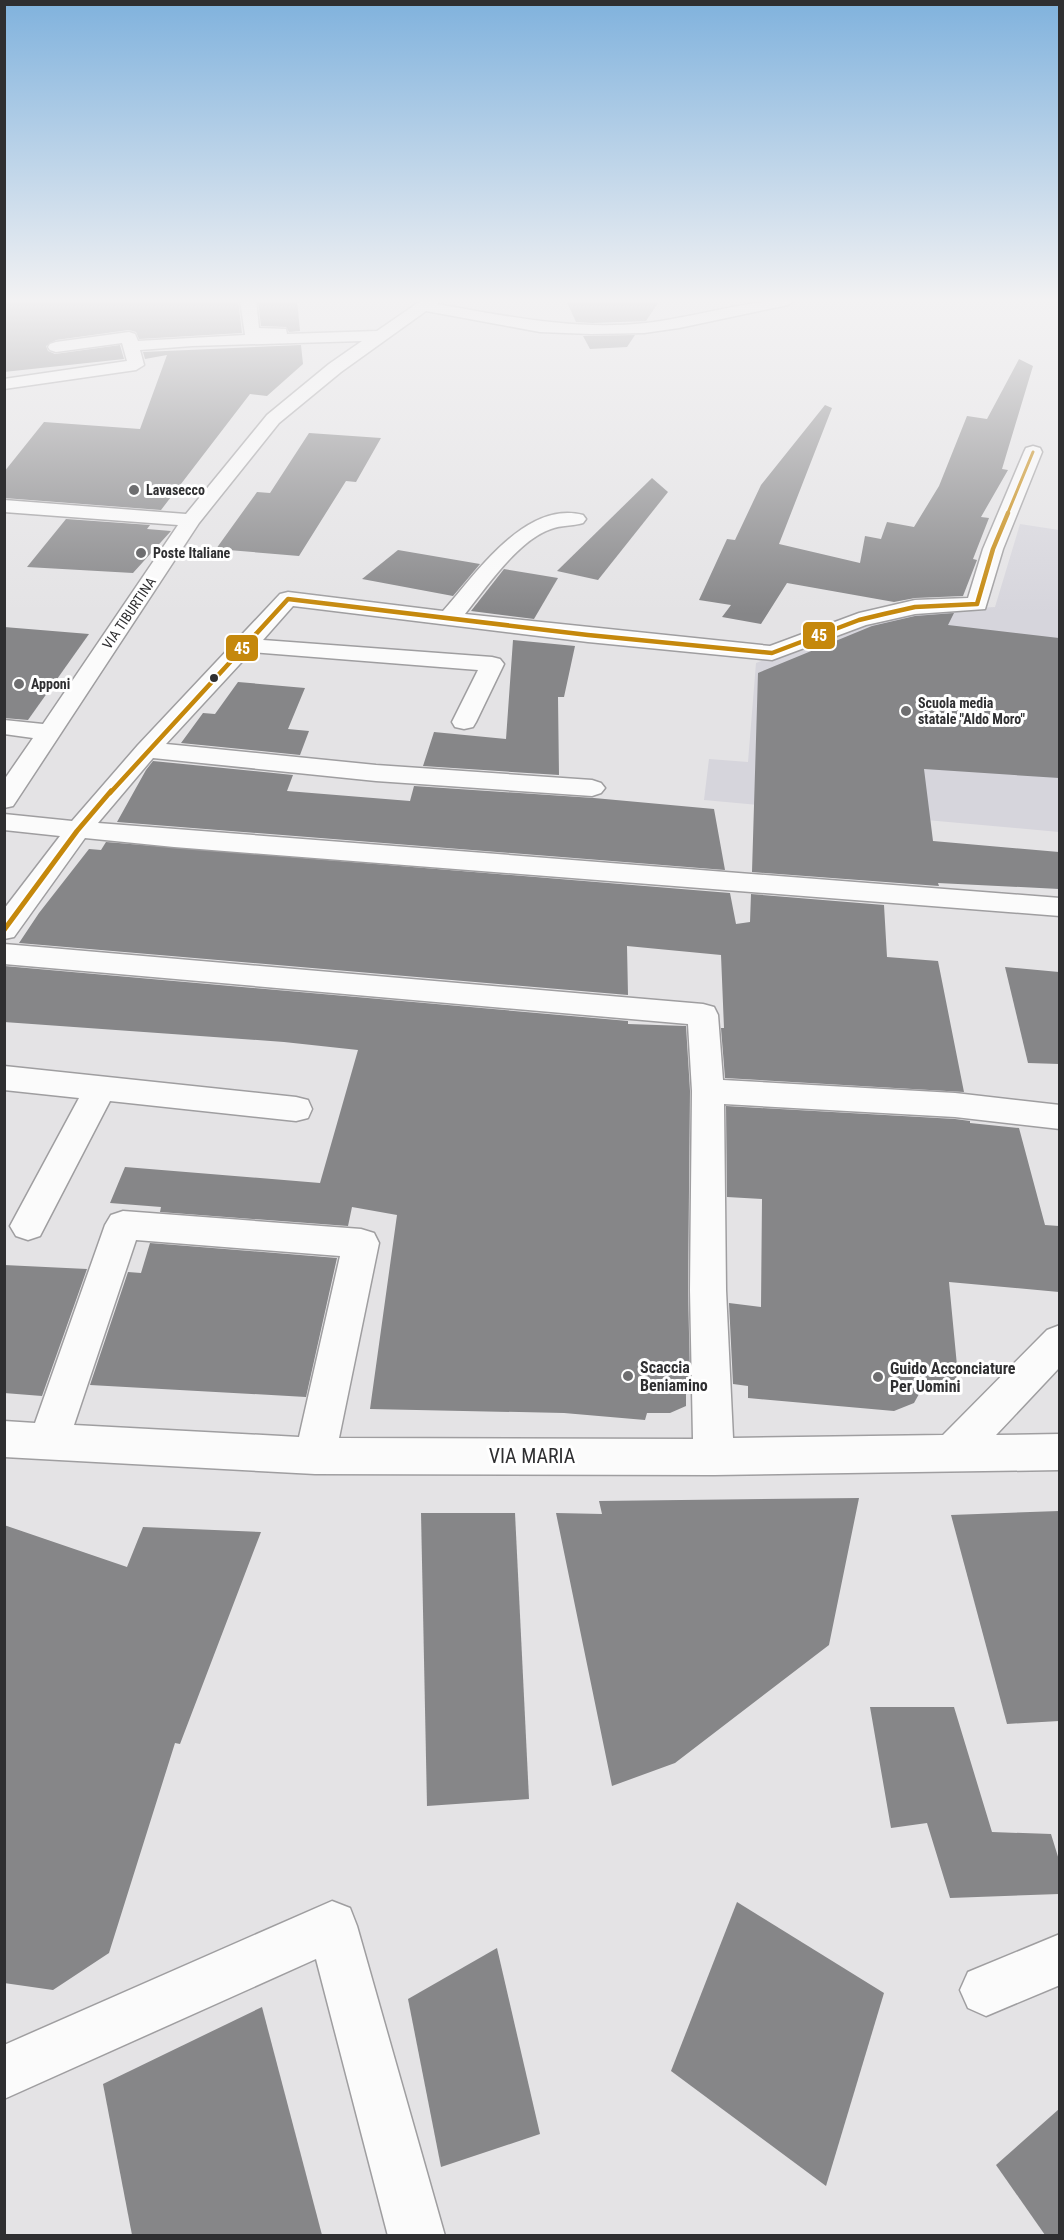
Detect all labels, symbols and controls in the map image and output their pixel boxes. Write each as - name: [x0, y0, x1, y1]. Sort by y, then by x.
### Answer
- place label: Lavasecco: [146, 482, 205, 498]
- marker: Lavasecco: [127, 483, 141, 497]
- place label: Poste Italiane: [153, 545, 231, 561]
- marker: Poste Italiane: [134, 546, 148, 560]
- street label: VIA TIBURTINA: [99, 574, 159, 652]
- line badge: 45: [802, 621, 836, 650]
- text: 45: [811, 626, 827, 645]
- line badge: 45: [225, 634, 259, 662]
- text: 45: [234, 639, 250, 658]
- unlabelled marker: [208, 672, 220, 684]
- place label: Apponi: [31, 676, 70, 692]
- marker: Apponi: [12, 677, 26, 691]
- place label: Scuola media statale "Aldo Moro": [918, 695, 1026, 727]
- marker: Scuola media statale "Aldo Moro": [899, 704, 913, 718]
- place label: Scaccia Beniamino: [640, 1358, 708, 1395]
- place label: Guido Acconciature Per Uomini: [890, 1359, 1016, 1396]
- marker: Scaccia Beniamino: [621, 1369, 635, 1383]
- marker: Guido Acconciature Per Uomini: [871, 1370, 885, 1384]
- street label: VIA MARIA: [489, 1444, 576, 1468]

